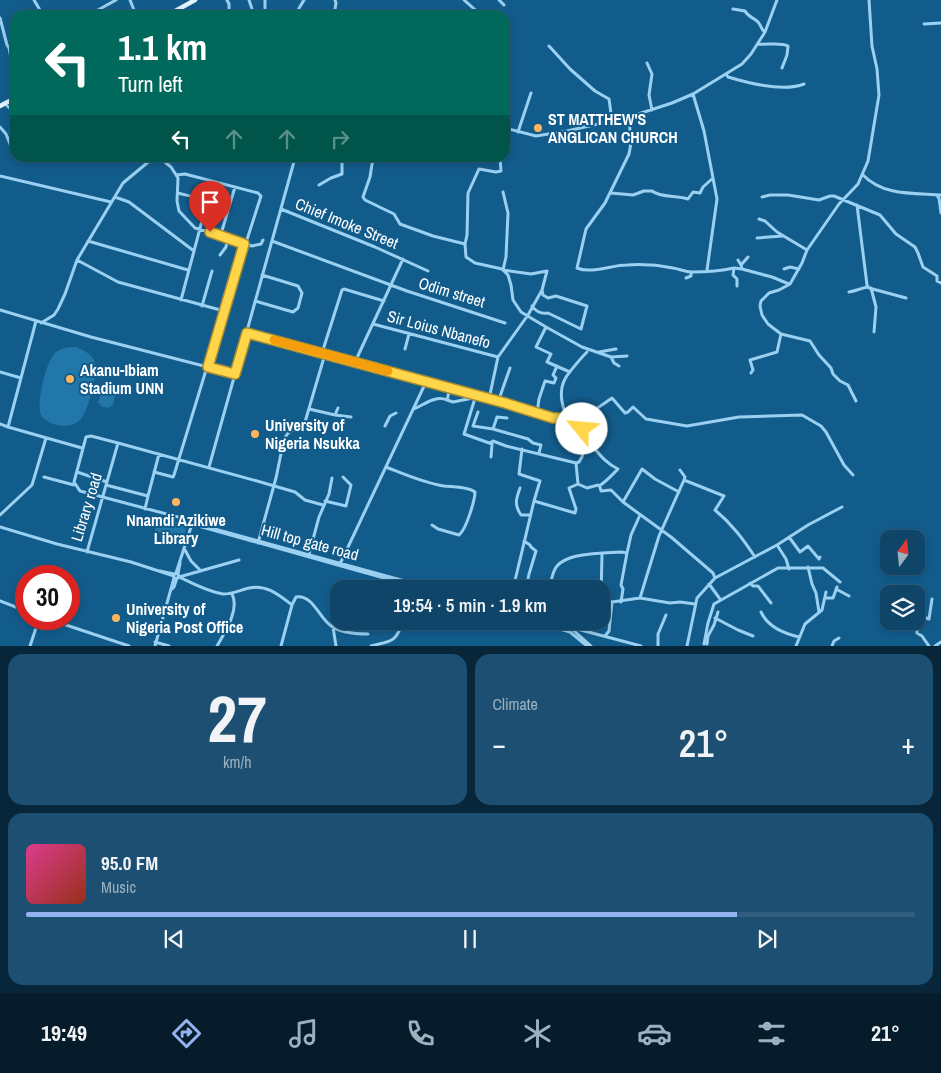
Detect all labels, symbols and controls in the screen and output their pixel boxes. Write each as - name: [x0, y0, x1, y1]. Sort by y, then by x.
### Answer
- text: 1.1 km: [118, 24, 207, 71]
- icon: left: [35, 30, 100, 95]
- text: Turn left: [118, 69, 183, 99]
- place label: ST MATTHEW'S ANGLICAN CHURCH: [548, 108, 678, 148]
- marker: ST MATTHEW'S ANGLICAN CHURCH: [532, 122, 544, 134]
- icon: left: [167, 125, 195, 153]
- icon: ahead: [220, 125, 248, 153]
- icon: ahead: [273, 125, 301, 153]
- icon: right: [326, 125, 354, 153]
- pin: [189, 181, 231, 232]
- icon: arrive: [196, 188, 224, 216]
- street label: Chief Imoke Street: [292, 192, 402, 254]
- street label: Odim street: [416, 271, 488, 313]
- street label: Sir Loius Nbanefo: [385, 305, 493, 353]
- place label: Akanu-Ibiam Stadium UNN: [80, 359, 164, 399]
- marker: Akanu-Ibiam Stadium UNN: [64, 373, 76, 385]
- position arrow: [555, 402, 607, 454]
- place label: University of Nigeria Nsukka: [265, 414, 361, 454]
- marker: University of Nigeria Nsukka: [249, 428, 261, 440]
- street label: Library road: [65, 470, 107, 544]
- marker: Nnamdi Azikiwe Library: [170, 496, 182, 508]
- place label: Nnamdi Azikiwe Library: [126, 509, 226, 549]
- street label: Hill top gate road: [259, 518, 361, 566]
- north arrow: [880, 530, 925, 575]
- map controls: [880, 530, 925, 630]
- speed limit sign: 30: [15, 565, 80, 630]
- button: layers: [880, 585, 925, 630]
- text: 19:54 · 5 min · 1.9 km: [393, 592, 547, 618]
- place label: University of Nigeria Post Office: [126, 598, 243, 638]
- marker: University of Nigeria Post Office: [110, 612, 122, 624]
- text: 27: [208, 675, 267, 762]
- text: Climate: [493, 693, 538, 715]
- text: 21°: [679, 718, 729, 769]
- text: −: [493, 725, 506, 763]
- text: +: [902, 725, 915, 763]
- text: km/h: [223, 751, 251, 773]
- text: 95.0 FM: [101, 850, 158, 876]
- text: Music: [101, 876, 136, 898]
- icon: previous: [160, 925, 188, 953]
- icon: pause: [456, 925, 484, 953]
- icon: next: [753, 925, 781, 953]
- icon: directions: [169, 1016, 204, 1051]
- icon: music: [286, 1016, 321, 1051]
- icon: phone: [403, 1016, 438, 1051]
- icon: climate: [520, 1016, 555, 1051]
- icon: car: [637, 1016, 672, 1051]
- icon: filters: [754, 1016, 789, 1051]
- text: 19:49: [41, 1018, 87, 1048]
- text: 21°: [871, 1018, 900, 1048]

